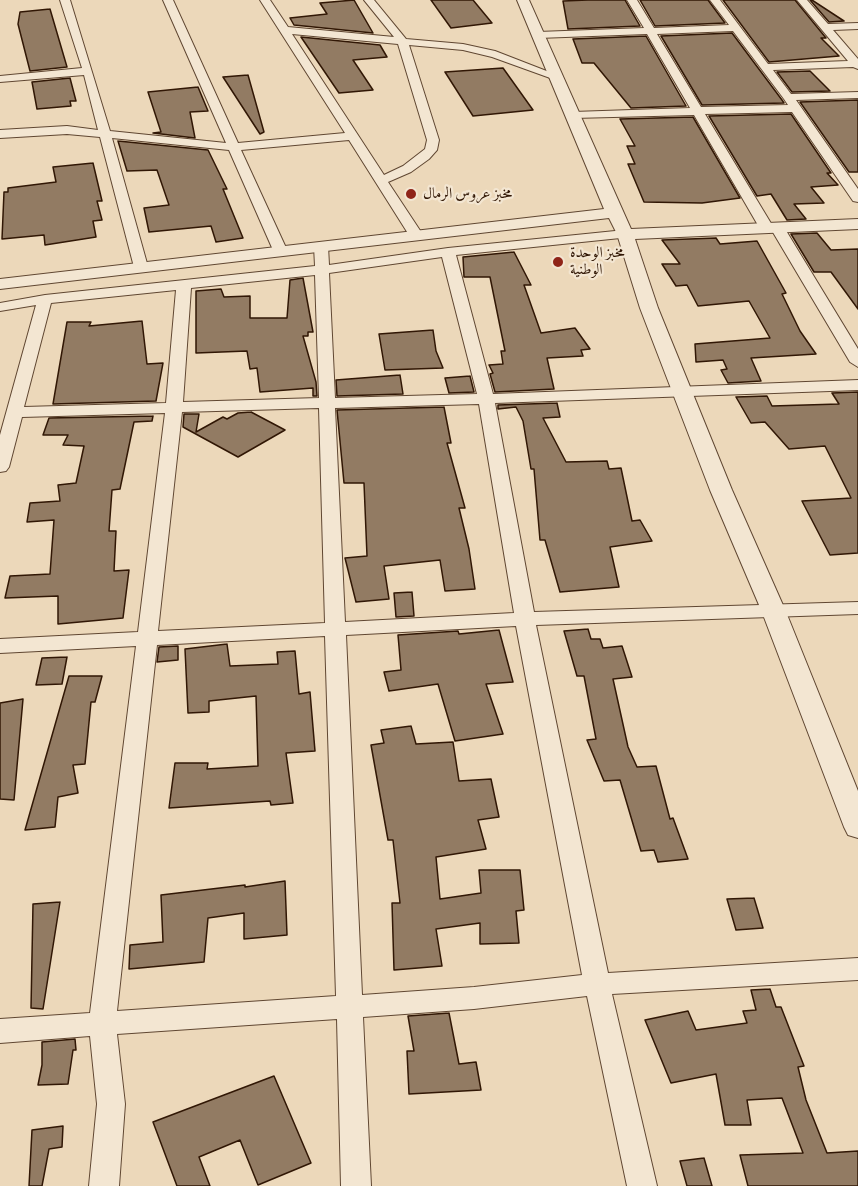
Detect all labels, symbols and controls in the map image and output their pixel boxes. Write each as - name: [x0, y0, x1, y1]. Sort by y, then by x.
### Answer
- place label: مخبز عروس الرمال: [423, 185, 512, 203]
- marker: مخبز عروس الرمال: [404, 187, 418, 201]
- place label: مخبز الوحدة الوطنية: [570, 244, 625, 279]
- marker: مخبز الوحدة الوطنية: [551, 255, 565, 269]

